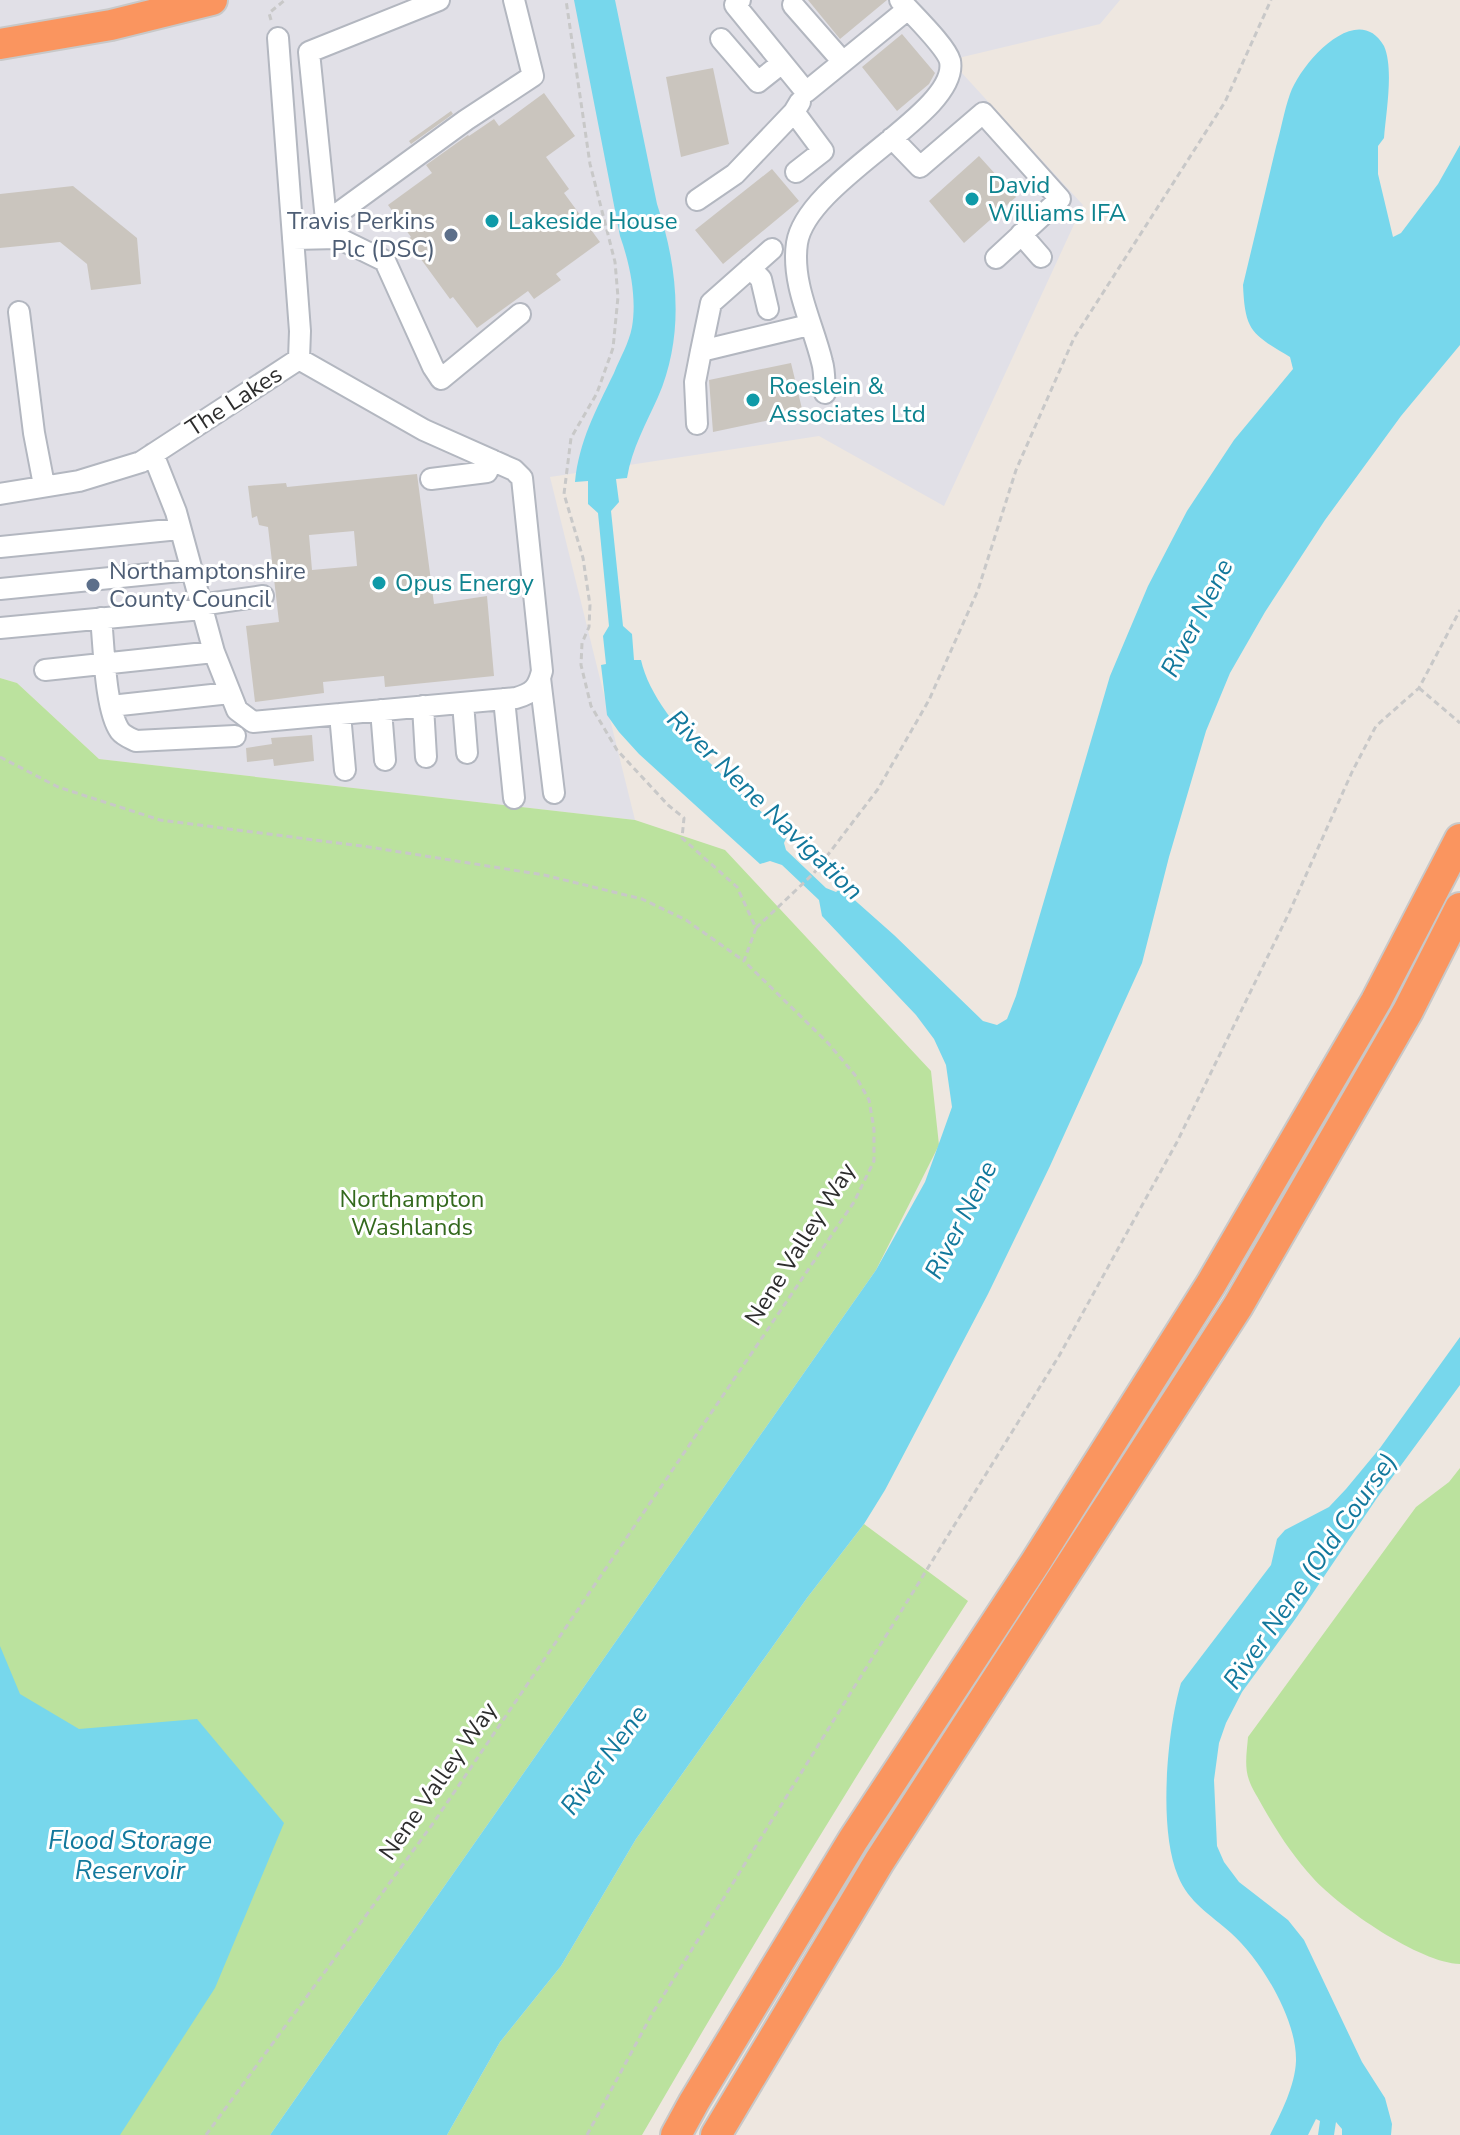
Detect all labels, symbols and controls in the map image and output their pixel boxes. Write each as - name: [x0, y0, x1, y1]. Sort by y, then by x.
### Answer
- place label: David Williams IFA: [988, 169, 1127, 229]
- marker: David Williams IFA: [963, 190, 981, 208]
- place label: Travis Perkins Plc (DSC): [287, 205, 435, 265]
- place label: Lakeside House: [508, 205, 678, 237]
- marker: Lakeside House: [483, 212, 501, 230]
- marker: Travis Perkins Plc (DSC): [442, 226, 460, 244]
- street label: The Lakes: [180, 358, 288, 444]
- place label: Roeslein & Associates Ltd: [769, 370, 926, 430]
- marker: Roeslein & Associates Ltd: [744, 391, 762, 409]
- water label: River Nene: [1152, 553, 1242, 683]
- place label: Northamptonshire County Council: [109, 555, 306, 615]
- place label: Opus Energy: [395, 567, 534, 599]
- marker: Opus Energy: [370, 574, 388, 592]
- marker: Northamptonshire County Council: [84, 576, 102, 594]
- water label: River Nene Navigation: [659, 702, 871, 908]
- water label: River Nene: [916, 1155, 1006, 1285]
- street label: Nene Valley Way: [737, 1156, 863, 1331]
- park label: Northampton Washlands: [340, 1183, 484, 1243]
- water label: River Nene (Old Course): [1215, 1446, 1405, 1696]
- street label: Nene Valley Way: [372, 1695, 505, 1866]
- water label: River Nene: [552, 1698, 656, 1822]
- water label: Flood Storage Reservoir: [48, 1823, 212, 1888]

